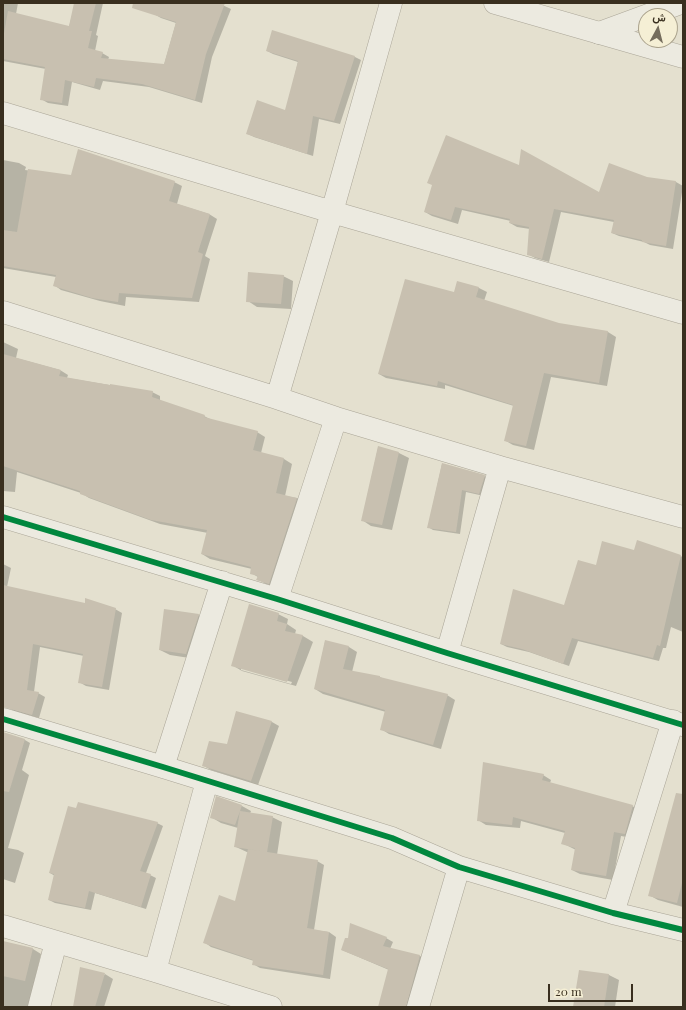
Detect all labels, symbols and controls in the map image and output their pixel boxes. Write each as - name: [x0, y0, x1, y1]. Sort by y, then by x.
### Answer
- north arrow: [638, 8, 678, 48]
- text: ش: [652, 8, 667, 25]
- scale bar: [550, 976, 635, 1002]
- text: 20 m: [555, 983, 582, 999]

